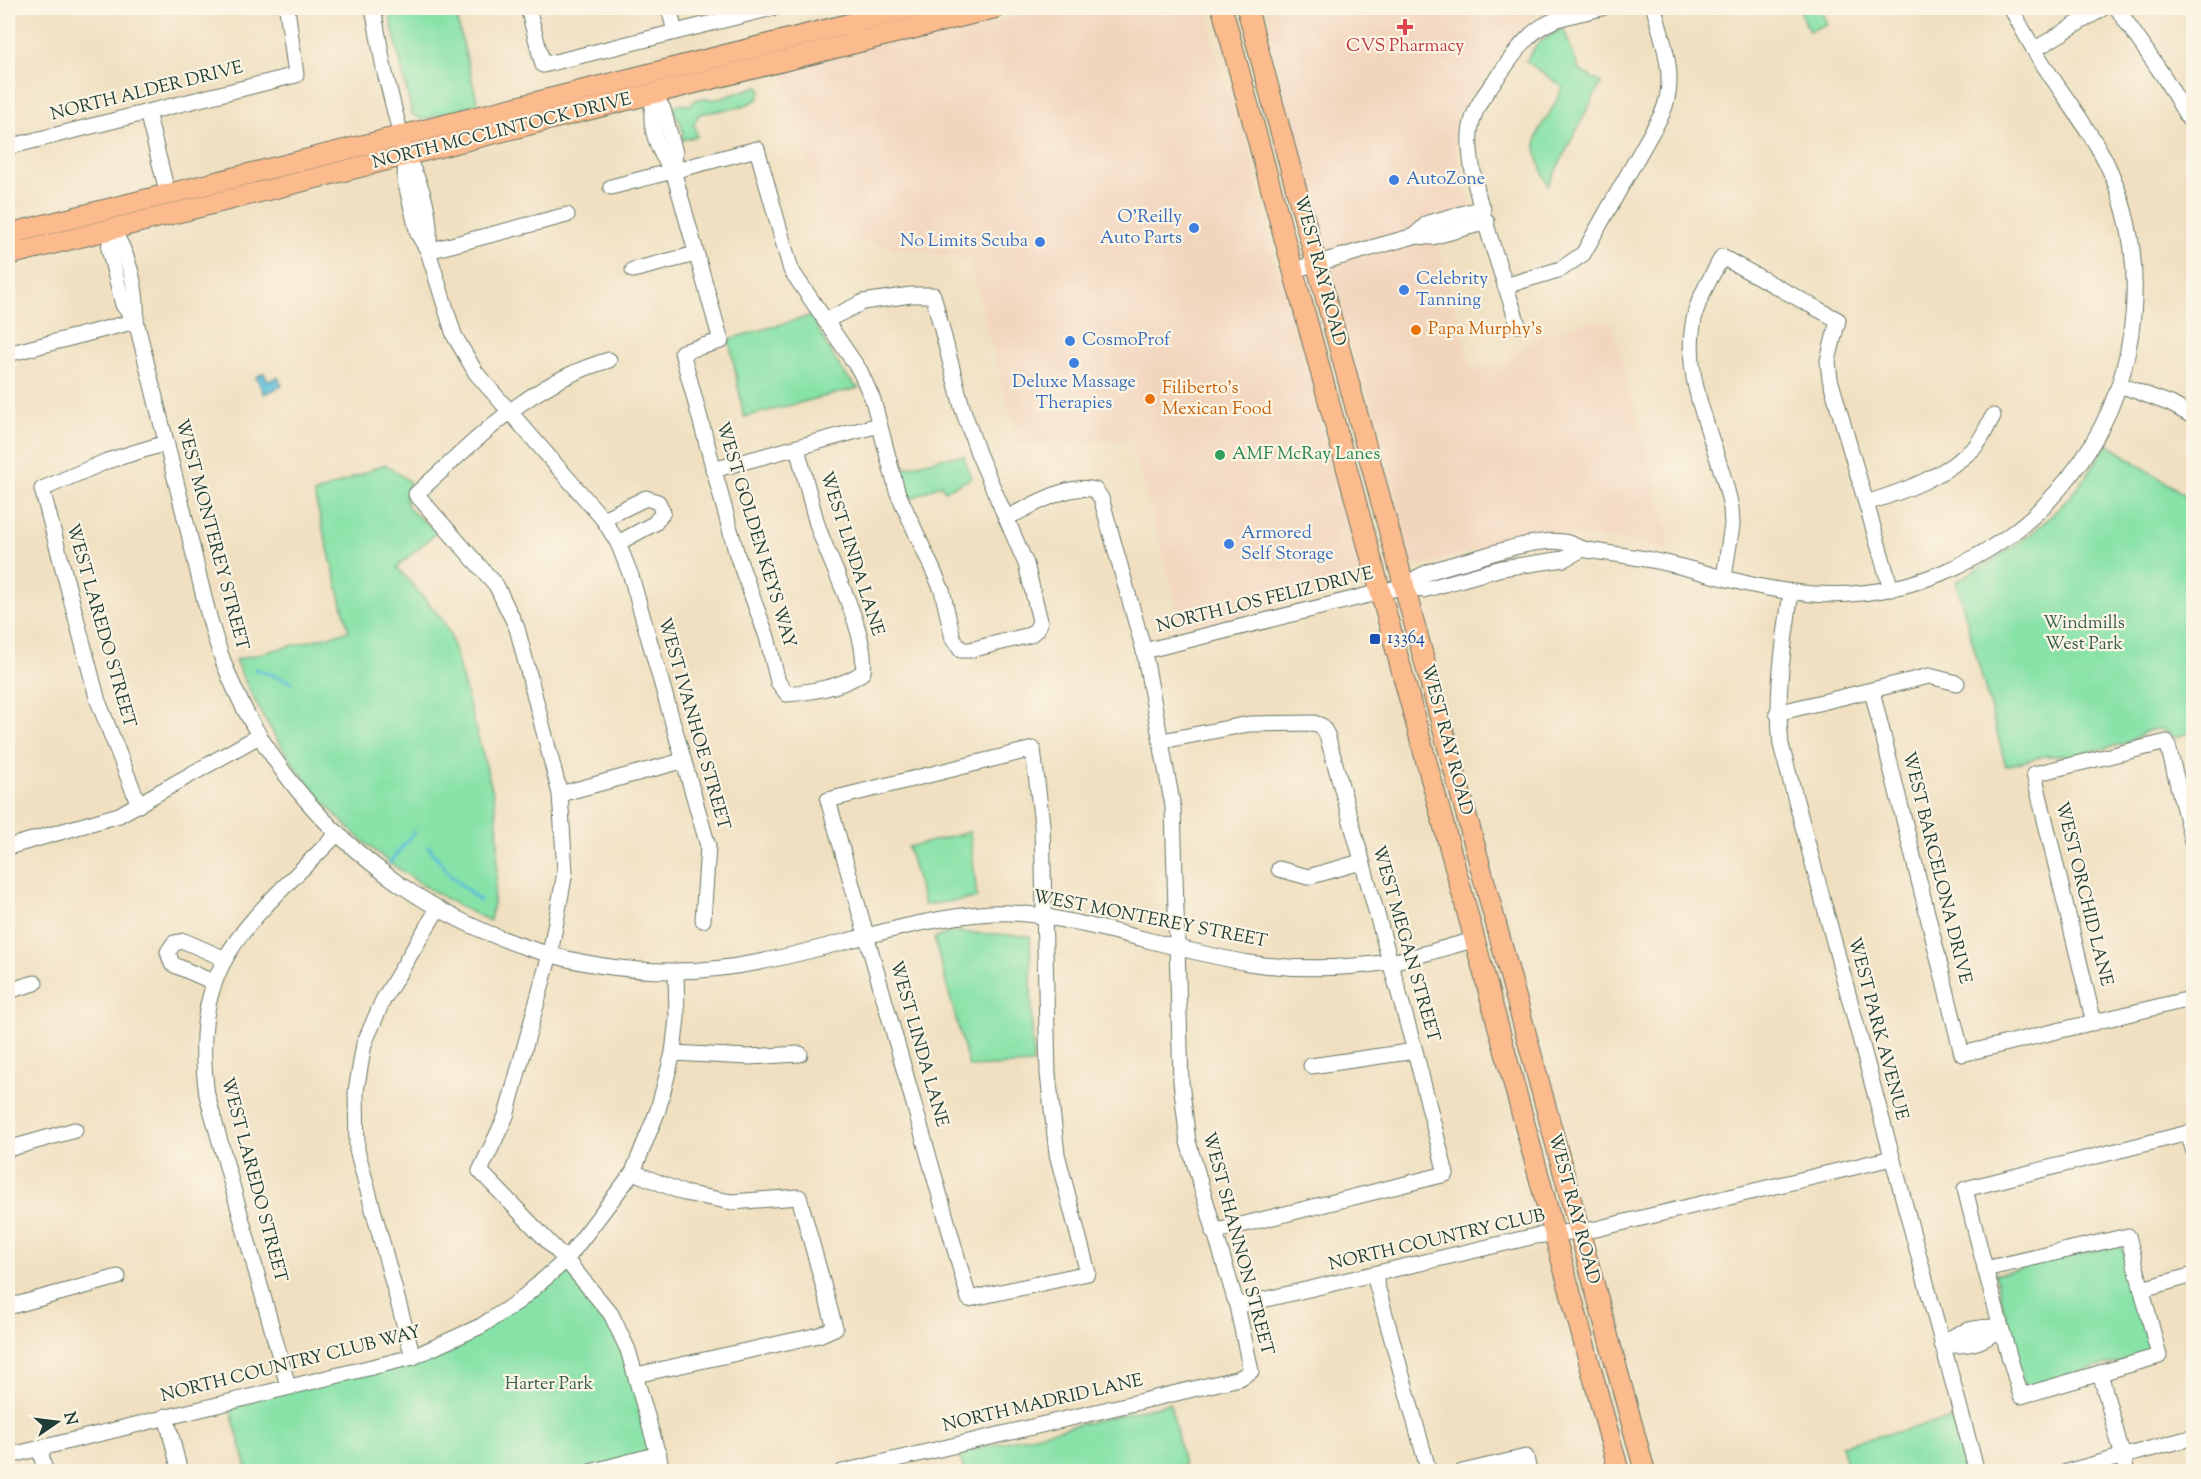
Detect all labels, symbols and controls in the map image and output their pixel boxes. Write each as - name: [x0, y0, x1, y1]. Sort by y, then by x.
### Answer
- marker: CVS Pharmacy: [1398, 20, 1412, 34]
- place label: CVS Pharmacy: [1346, 34, 1464, 60]
- street label: NORTH ALDER DRIVE: [48, 55, 246, 129]
- street label: NORTH MCCLINTOCK DRIVE: [370, 87, 634, 177]
- place label: AutoZone: [1406, 167, 1485, 193]
- marker: AutoZone: [1387, 173, 1401, 187]
- street label: WEST RAY ROAD: [1286, 193, 1352, 349]
- place label: O'Reilly Auto Parts: [1100, 205, 1182, 252]
- marker: O'Reilly Auto Parts: [1187, 221, 1201, 235]
- place label: No Limits Scuba: [900, 229, 1028, 255]
- marker: No Limits Scuba: [1033, 235, 1047, 249]
- place label: Celebrity Tanning: [1416, 267, 1488, 314]
- marker: Celebrity Tanning: [1397, 283, 1411, 297]
- place label: Papa Murphy's: [1428, 317, 1542, 343]
- marker: Papa Murphy's: [1409, 323, 1423, 337]
- place label: CosmoProf: [1082, 328, 1171, 354]
- marker: CosmoProf: [1063, 334, 1077, 348]
- marker: Deluxe Massage Therapies: [1067, 356, 1081, 370]
- place label: Deluxe Massage Therapies: [1012, 370, 1136, 417]
- place label: Filiberto’s Mexican Food: [1162, 376, 1272, 423]
- marker: Filiberto’s Mexican Food: [1143, 392, 1157, 406]
- street label: WEST MONTEREY STREET: [168, 416, 255, 654]
- street label: WEST GOLDEN KEYS WAY: [708, 419, 802, 651]
- place label: AMF McRay Lanes: [1232, 442, 1380, 468]
- marker: AMF McRay Lanes: [1213, 448, 1227, 462]
- street label: WEST LINDA LANE: [812, 468, 890, 640]
- street label: WEST LAREDO STREET: [58, 521, 142, 732]
- place label: Armored Self Storage: [1241, 521, 1334, 568]
- marker: Armored Self Storage: [1222, 537, 1236, 551]
- street label: NORTH LOS FELIZ DRIVE: [1154, 561, 1376, 641]
- park label: Windmills West Park: [2043, 611, 2125, 658]
- street label: WEST IVANHOE STREET: [650, 615, 736, 834]
- place label: 13364: [1387, 626, 1425, 652]
- marker: 13364: [1368, 632, 1382, 646]
- street label: WEST RAY ROAD: [1413, 662, 1479, 818]
- street label: WEST BARCELONA DRIVE: [1895, 749, 1977, 987]
- street label: WEST ORCHID LANE: [2047, 799, 2119, 989]
- street label: WEST MEGAN STREET: [1364, 842, 1446, 1046]
- street label: WEST MONTEREY STREET: [1030, 884, 1270, 956]
- street label: WEST PARK AVENUE: [1840, 935, 1914, 1123]
- street label: WEST LINDA LANE: [882, 958, 954, 1130]
- street label: WEST LAREDO STREET: [213, 1074, 293, 1286]
- street label: WEST SHANNON STREET: [1195, 1129, 1279, 1359]
- street label: WEST RAY ROAD: [1540, 1131, 1606, 1287]
- street label: NORTH COUNTRY CLUB: [1326, 1203, 1548, 1279]
- street label: NORTH COUNTRY CLUB WAY: [158, 1320, 424, 1410]
- street label: NORTH MADRID LANE: [940, 1368, 1146, 1440]
- park label: Harter Park: [505, 1372, 593, 1398]
- north arrow: [27, 1392, 87, 1452]
- text: N: [56, 1410, 82, 1428]

